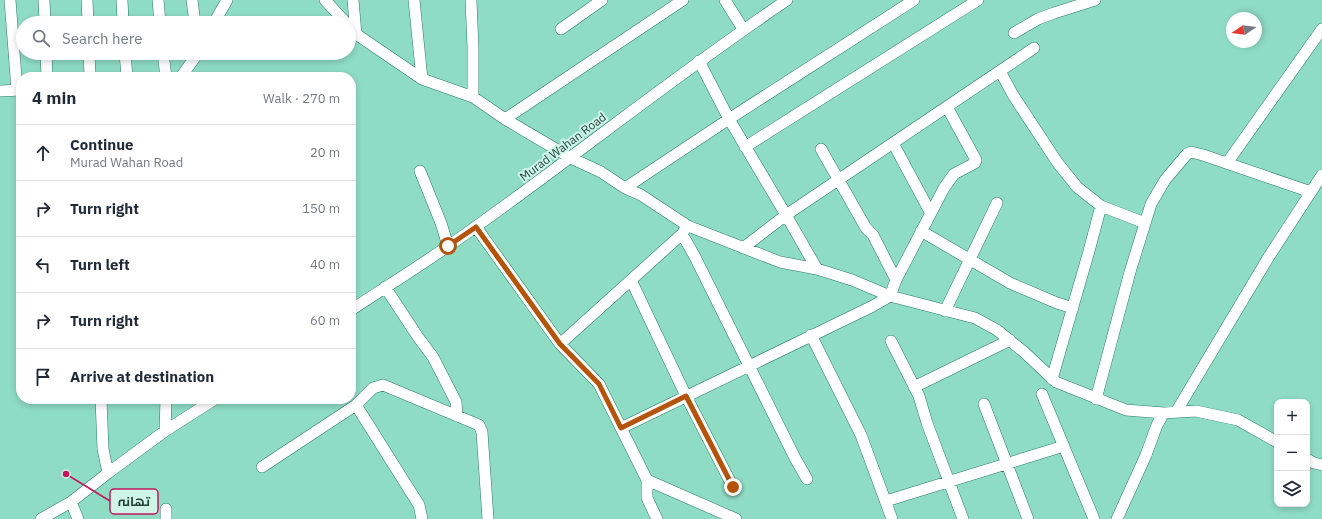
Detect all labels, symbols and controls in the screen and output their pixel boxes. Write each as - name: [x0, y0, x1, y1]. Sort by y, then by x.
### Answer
- north arrow: [1226, 12, 1262, 48]
- search box: [16, 16, 356, 60]
- icon: search: [30, 27, 52, 49]
- text: Search here: [62, 29, 142, 48]
- text: 4 min: [32, 87, 76, 109]
- text: Walk · 270 m: [263, 90, 340, 107]
- street label: Murad Wahan Road: [516, 109, 609, 184]
- text: Continue: [70, 135, 134, 154]
- icon: ahead: [32, 142, 54, 164]
- text: 20 m: [310, 144, 340, 161]
- text: Murad Wahan Road: [70, 154, 183, 171]
- icon: right: [32, 198, 54, 220]
- text: Turn right: [70, 199, 139, 218]
- text: 150 m: [302, 200, 340, 217]
- route start: [439, 237, 457, 255]
- icon: left: [32, 254, 54, 276]
- text: Turn left: [70, 255, 130, 274]
- text: 40 m: [310, 256, 340, 273]
- icon: right: [32, 310, 54, 332]
- text: Turn right: [70, 311, 139, 330]
- text: 60 m: [310, 312, 340, 329]
- icon: arrive: [32, 366, 54, 388]
- text: Arrive at destination: [70, 367, 214, 386]
- map controls: [1274, 399, 1310, 507]
- button: +: [1274, 399, 1310, 435]
- button: −: [1274, 435, 1310, 471]
- button: layers: [1274, 471, 1310, 507]
- route end: [724, 478, 742, 496]
- callout: تھانہ: [110, 489, 158, 514]
- text: تھانہ: [118, 493, 150, 510]

